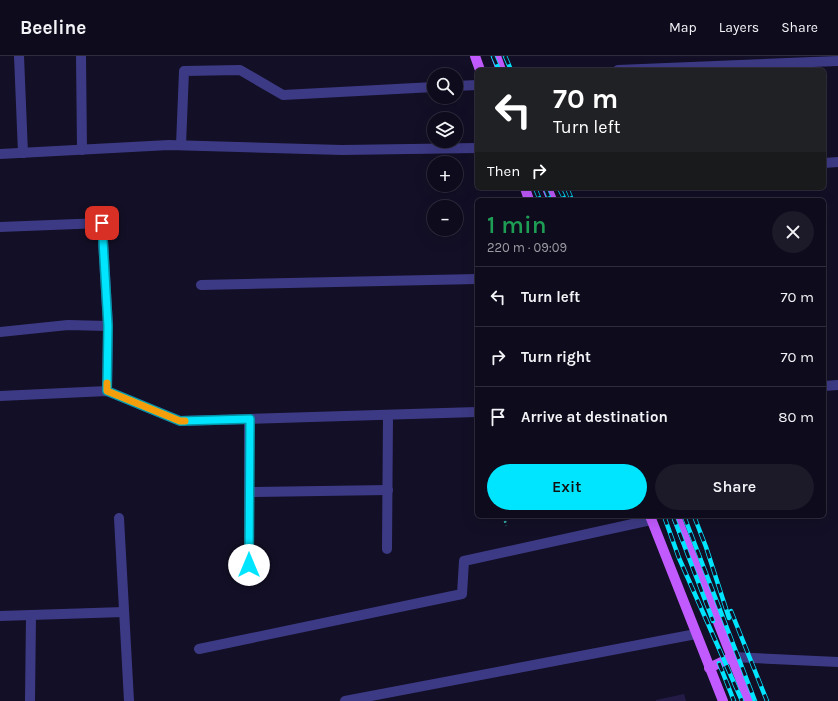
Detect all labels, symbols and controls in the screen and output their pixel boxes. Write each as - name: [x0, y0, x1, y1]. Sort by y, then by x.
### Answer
- text: Beeline: [20, 17, 86, 39]
- text: Map: [669, 19, 697, 36]
- text: Layers: [719, 19, 759, 36]
- text: Share: [781, 19, 818, 36]
- map controls: [427, 68, 463, 236]
- button: search: [427, 68, 463, 104]
- text: 70 m: [553, 82, 618, 115]
- icon: left: [487, 84, 539, 136]
- button: layers: [427, 112, 463, 148]
- text: Turn left: [553, 116, 621, 138]
- button: +: [427, 156, 463, 192]
- icon: right: [528, 160, 550, 182]
- text: Then: [487, 162, 520, 180]
- button: −: [427, 200, 463, 236]
- pin: [85, 206, 119, 240]
- text: 1 min: [487, 211, 547, 239]
- button: close: [772, 211, 814, 253]
- icon: arrive: [91, 212, 113, 234]
- text: 220 m · 09:09: [487, 240, 567, 255]
- icon: left: [487, 286, 509, 308]
- text: Turn left: [521, 288, 580, 306]
- text: 70 m: [780, 288, 814, 306]
- icon: right: [487, 346, 509, 368]
- text: Turn right: [521, 348, 591, 366]
- text: 70 m: [780, 348, 814, 366]
- icon: arrive: [487, 406, 509, 428]
- text: Arrive at destination: [521, 408, 668, 426]
- text: 80 m: [778, 408, 814, 426]
- button: Exit: [487, 464, 647, 510]
- button: Share: [655, 464, 814, 510]
- position arrow: [228, 544, 270, 586]

